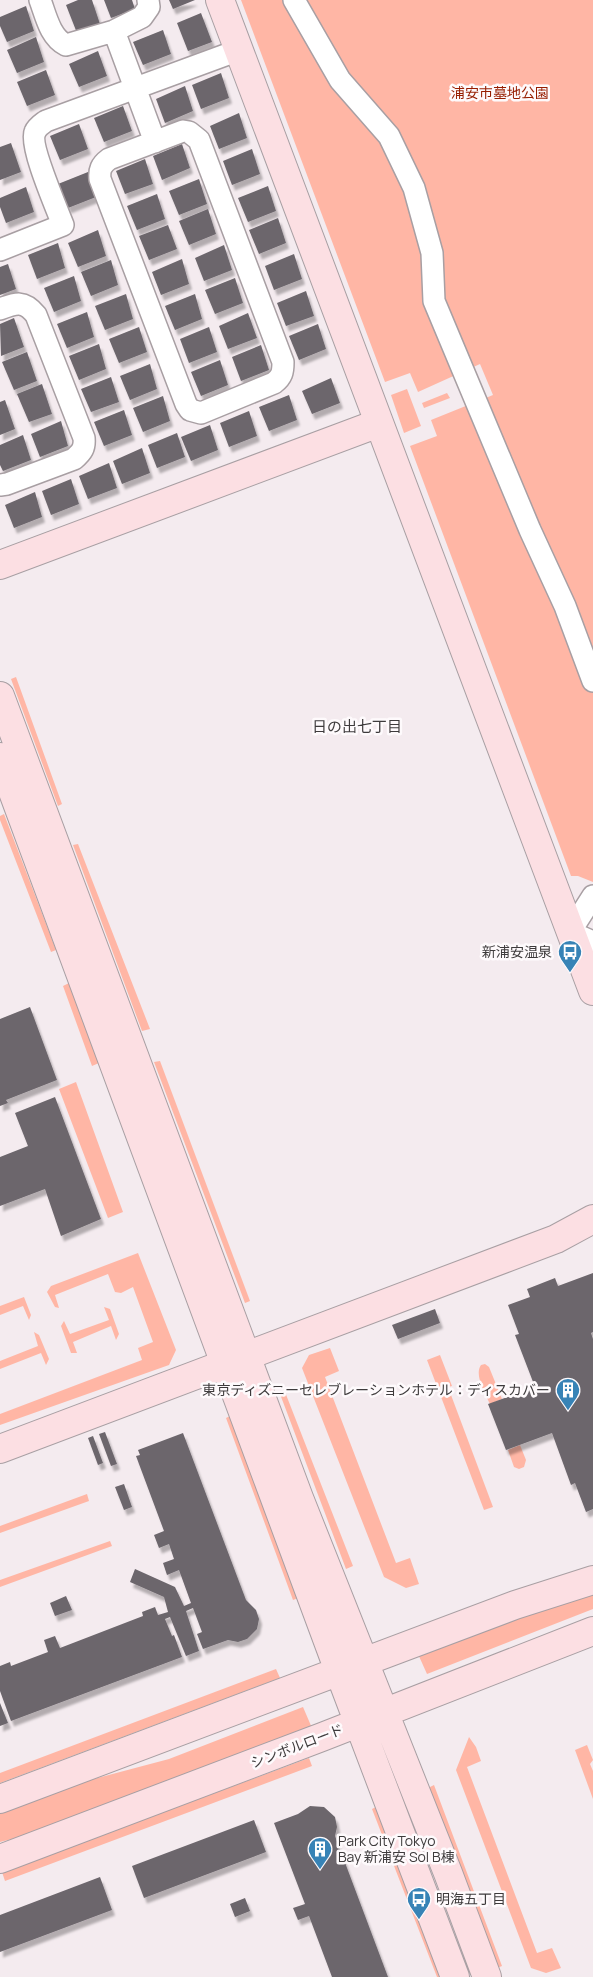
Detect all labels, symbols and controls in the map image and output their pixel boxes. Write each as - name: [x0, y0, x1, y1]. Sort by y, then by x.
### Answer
- park label: 浦安市墓地公園: [451, 83, 549, 102]
- district label: 日の出七丁目: [312, 716, 402, 737]
- bus stop icon: 新浦安温泉: [557, 939, 583, 973]
- place label: 新浦安温泉: [482, 942, 552, 961]
- building icon: 東京ディズニーセレブレーションホテル：ディスカバー: [555, 1377, 581, 1411]
- place label: 東京ディズニーセレブレーションホテル：ディスカバー: [202, 1380, 550, 1399]
- street label: シンボルロード: [248, 1719, 346, 1772]
- place label: Park City Tokyo Bay 新浦安 Sol B棟: [338, 1831, 455, 1866]
- building icon: Park City Tokyo Bay 新浦安 Sol B棟: [307, 1836, 333, 1870]
- bus stop icon: 明海五丁目: [406, 1886, 432, 1920]
- place label: 明海五丁目: [436, 1889, 506, 1908]

